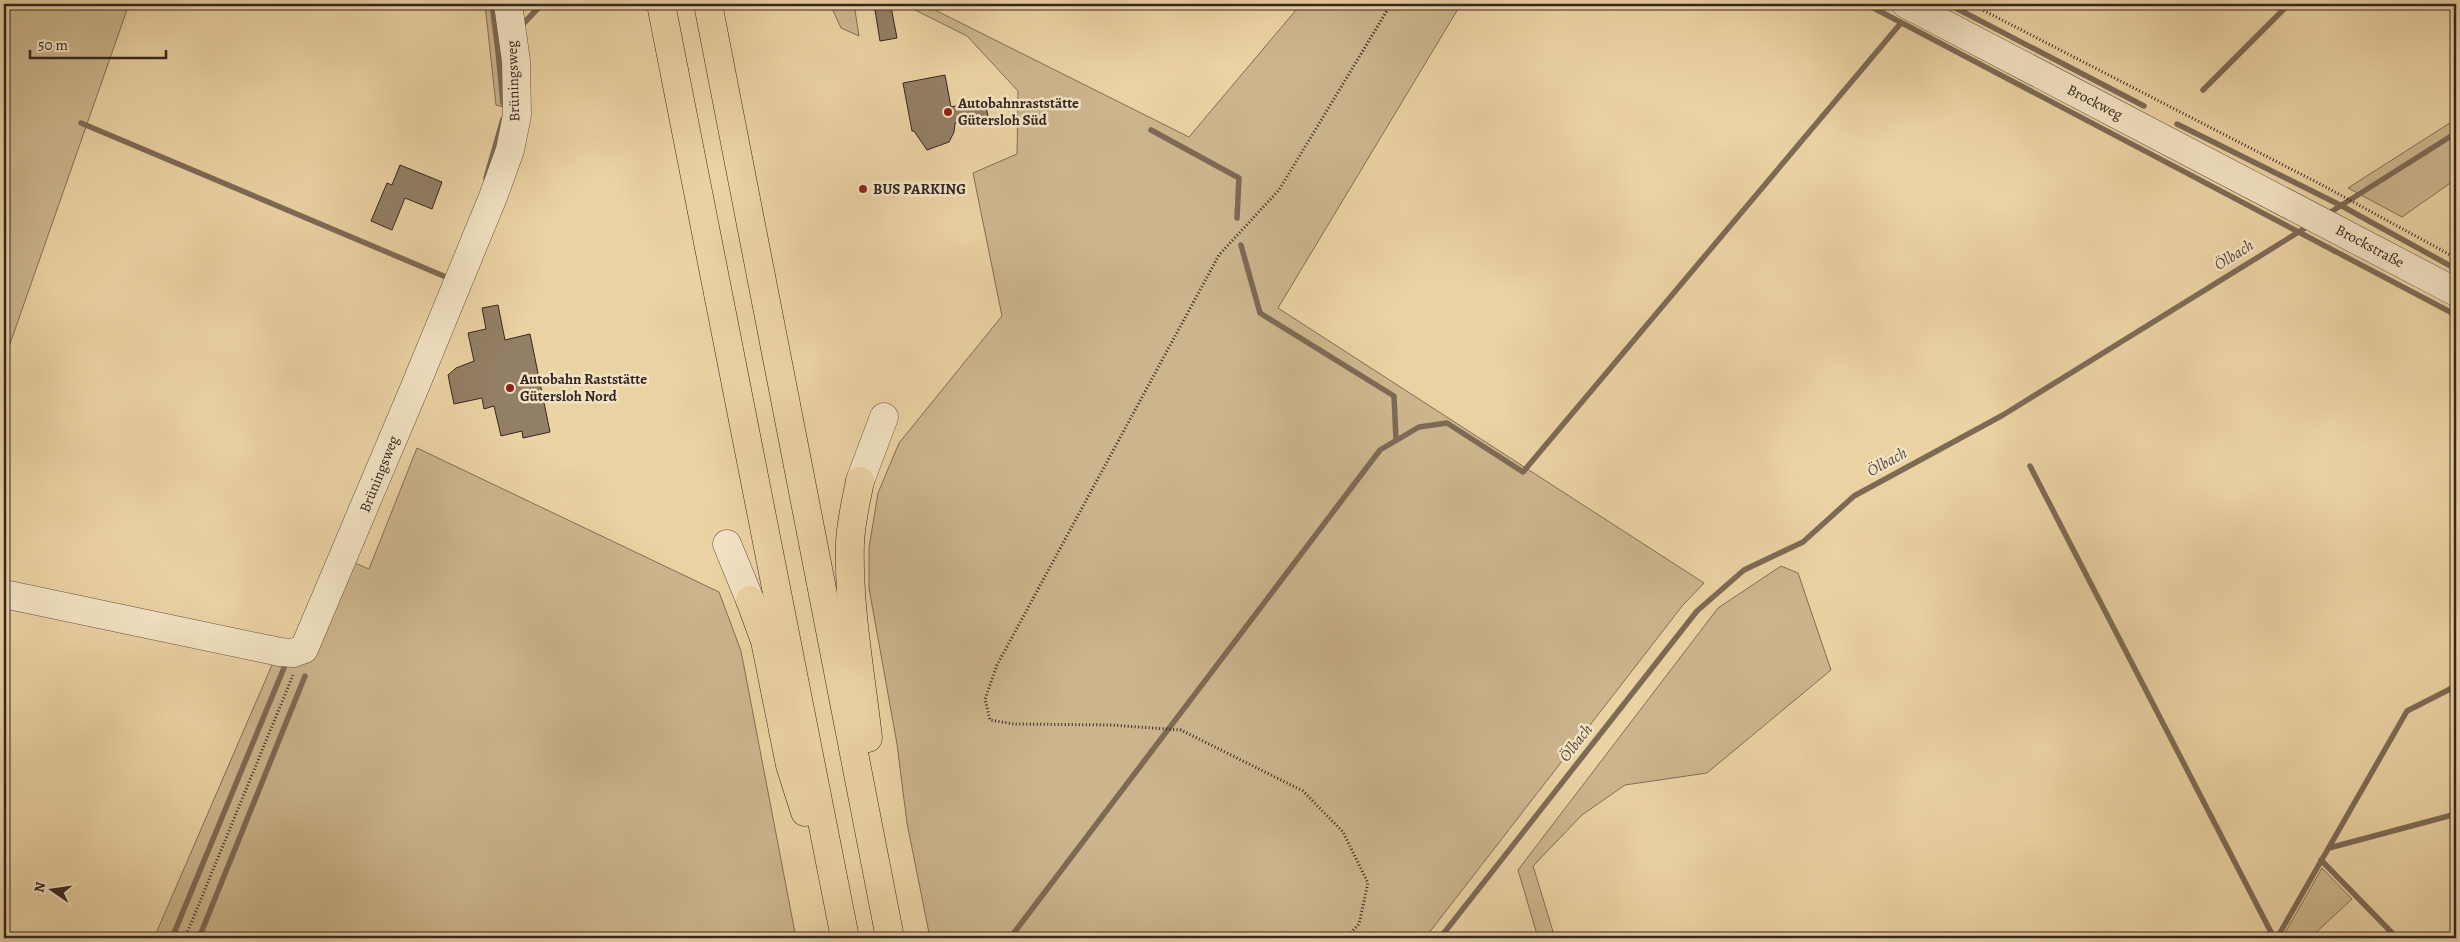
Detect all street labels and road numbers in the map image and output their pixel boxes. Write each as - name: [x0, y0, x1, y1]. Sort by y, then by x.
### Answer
- street label: Brüningsweg: [502, 40, 524, 122]
- street label: Brockweg: [2064, 79, 2127, 125]
- street label: Brockstraße: [2332, 220, 2408, 273]
- street label: Brüningsweg: [354, 432, 404, 515]

